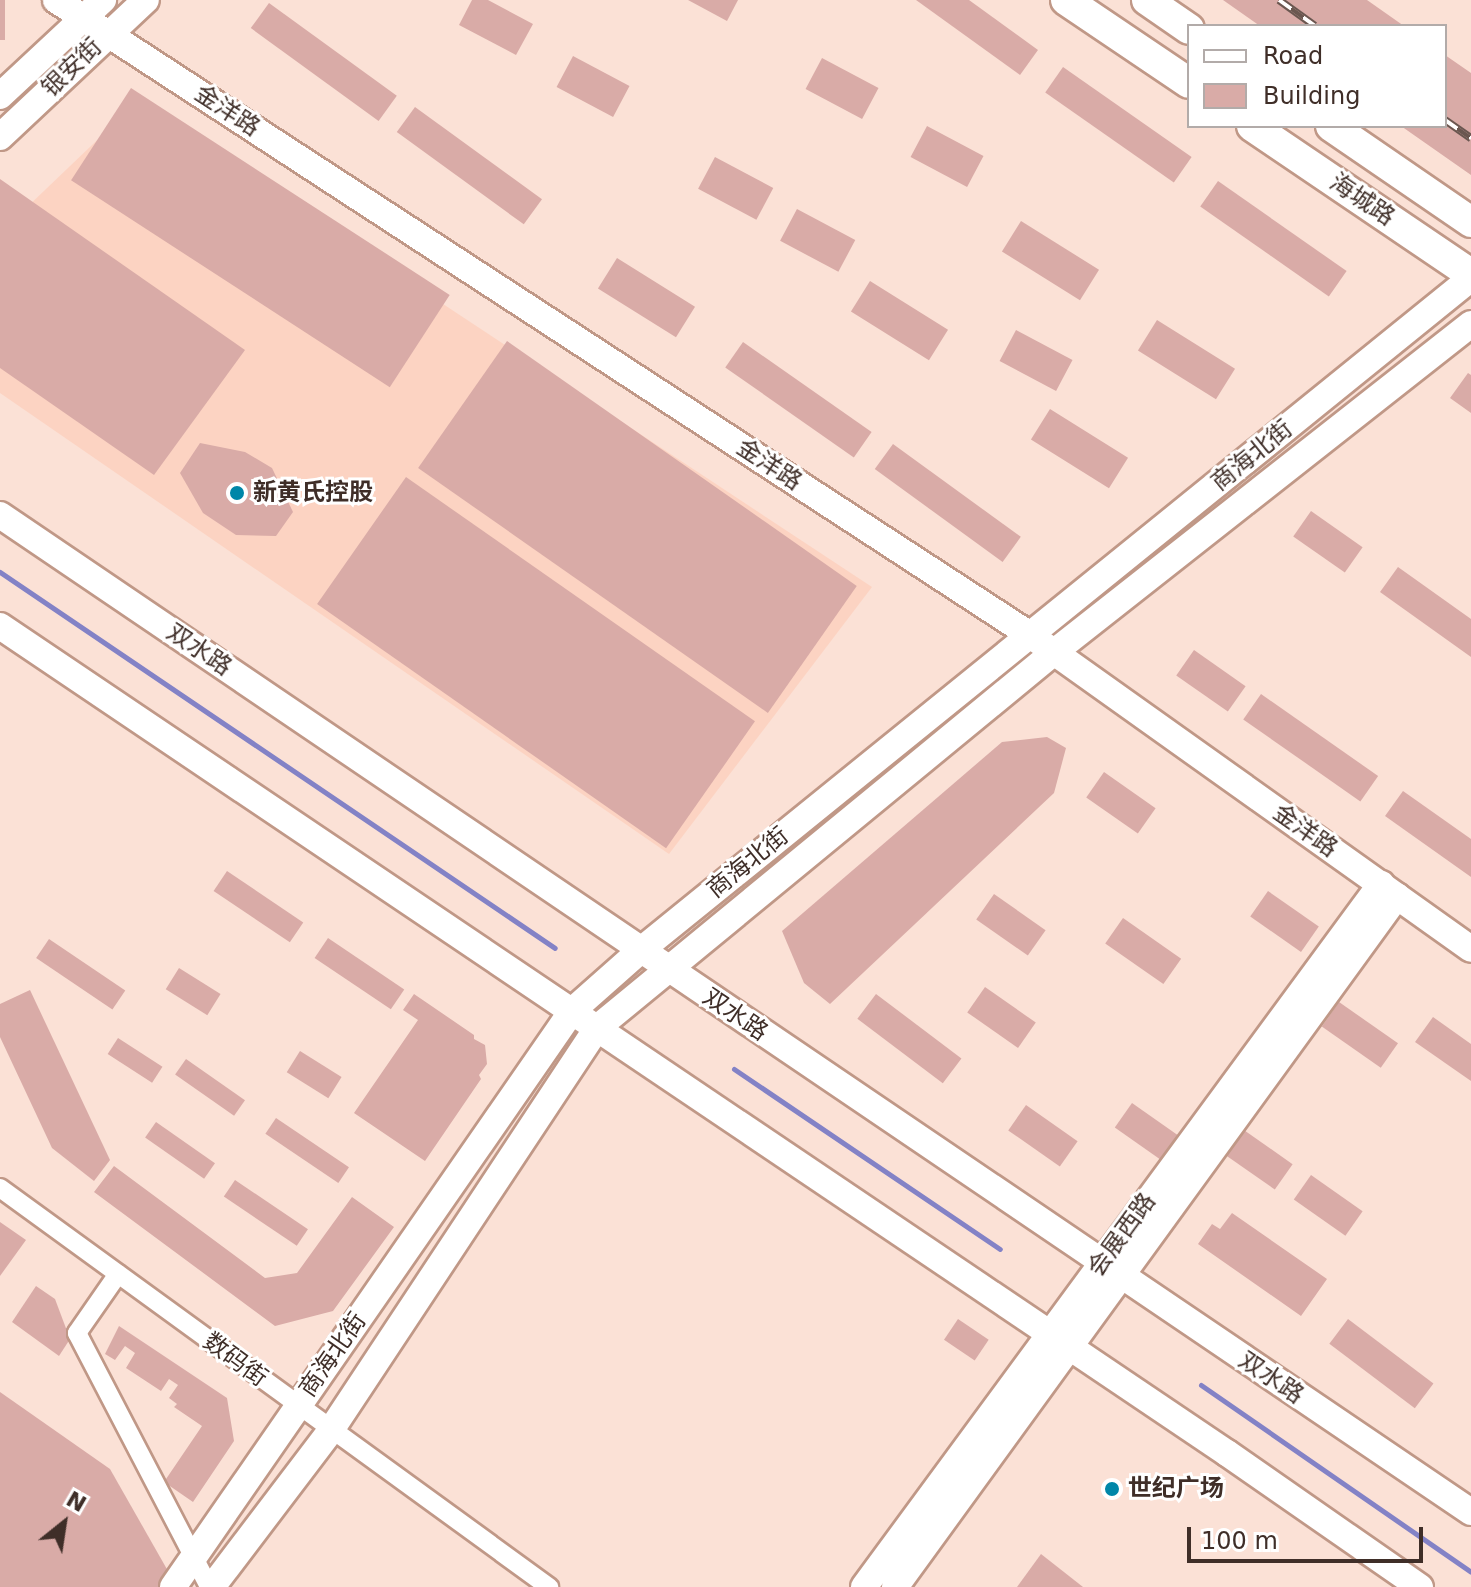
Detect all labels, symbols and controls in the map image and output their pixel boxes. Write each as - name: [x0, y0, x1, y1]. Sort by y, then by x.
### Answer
- legend: [1187, 24, 1447, 128]
- street label: 银安街: [36, 33, 108, 103]
- text: Road: [1263, 42, 1323, 70]
- street label: 金洋路: [189, 79, 265, 143]
- text: Building: [1263, 82, 1360, 110]
- street label: 海城路: [1324, 168, 1400, 232]
- street label: 商海北街: [1206, 415, 1298, 497]
- street label: 金洋路: [731, 433, 807, 497]
- place label: 新黄氏控股: [253, 479, 373, 507]
- marker: 新黄氏控股: [228, 484, 246, 502]
- street label: 双水路: [161, 618, 237, 682]
- street label: 金洋路: [1267, 799, 1343, 863]
- street label: 商海北街: [702, 822, 794, 904]
- street label: 双水路: [697, 983, 773, 1047]
- street label: 会展西路: [1082, 1188, 1162, 1282]
- street label: 商海北街: [294, 1307, 372, 1403]
- street label: 数码街: [197, 1327, 273, 1393]
- street label: 双水路: [1233, 1346, 1309, 1410]
- place label: 世纪广场: [1128, 1475, 1224, 1503]
- marker: 世纪广场: [1103, 1480, 1121, 1498]
- north arrow: [24, 1483, 104, 1563]
- text: N: [62, 1486, 90, 1517]
- scale bar: [1191, 1511, 1427, 1561]
- text: 100 m: [1201, 1527, 1278, 1555]

